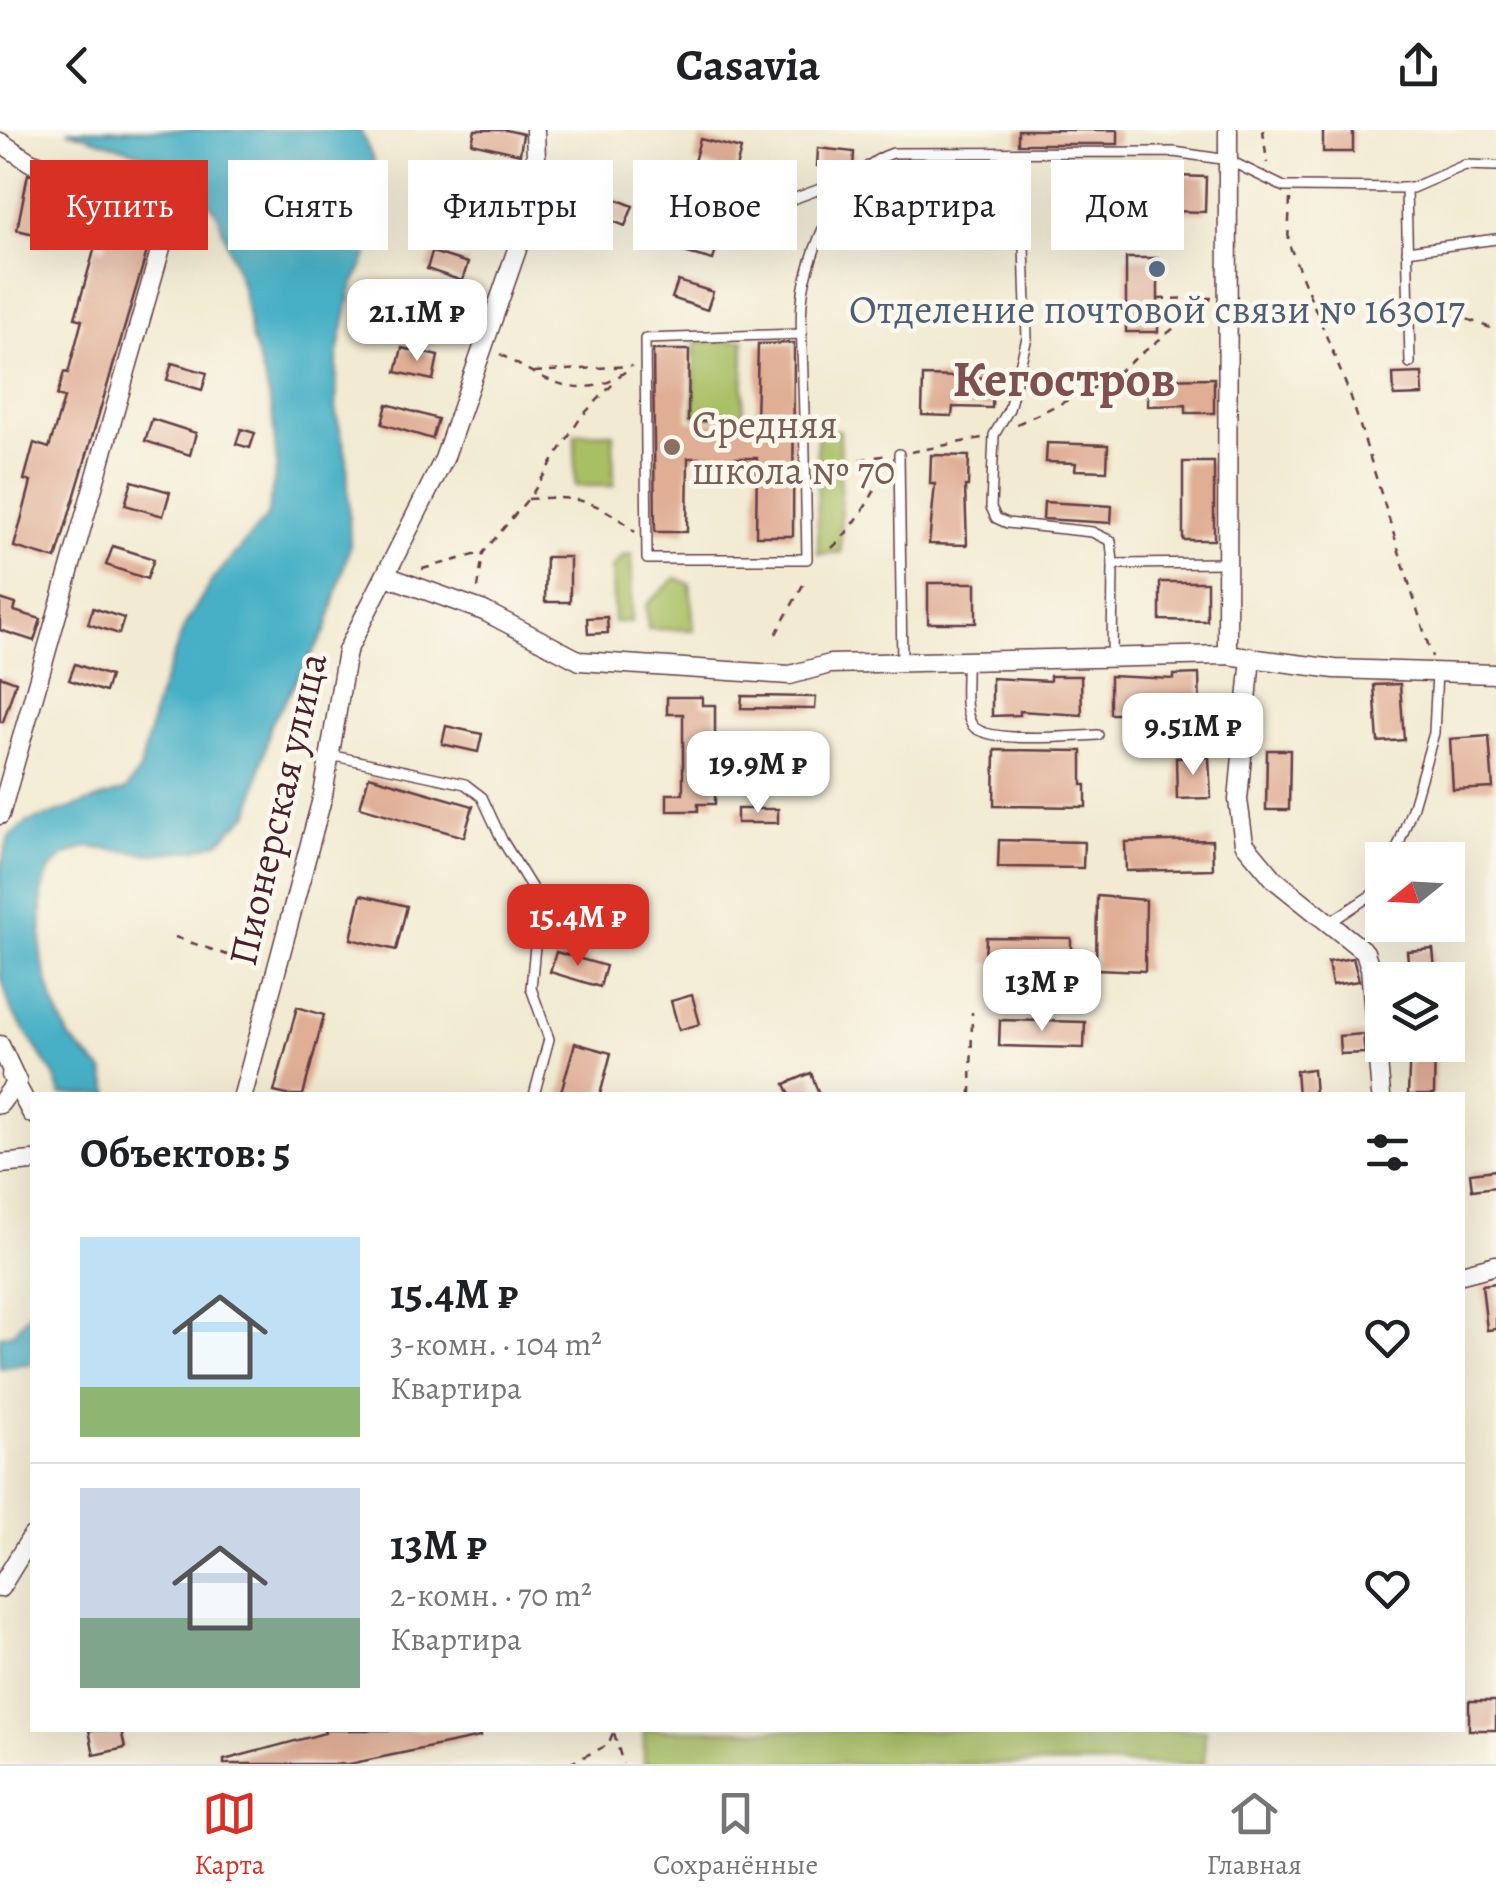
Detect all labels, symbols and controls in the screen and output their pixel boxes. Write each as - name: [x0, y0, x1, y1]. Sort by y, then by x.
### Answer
- text: Casavia: [676, 34, 820, 96]
- icon: back: [50, 38, 105, 93]
- icon: share: [1391, 38, 1446, 93]
- chip: Купить: [30, 160, 208, 250]
- chip: Снять: [228, 160, 388, 250]
- chip: Фильтры: [408, 160, 613, 250]
- chip: Новое: [633, 160, 797, 250]
- chip: Квартира: [817, 160, 1031, 250]
- chip: Дом: [1051, 160, 1184, 250]
- marker: Отделение почтовой связи № 163017: [1146, 258, 1168, 280]
- pin: 21.1M ₽: [325, 279, 509, 364]
- place label: Отделение почтовой связи № 163017: [849, 282, 1465, 337]
- text: 21.1M ₽: [369, 289, 465, 333]
- district label: Кегостров: [953, 345, 1175, 413]
- place label: Средняя школа № 70: [692, 397, 895, 498]
- marker: Средняя школа № 70: [661, 436, 683, 458]
- street label: Пионерская улица: [215, 647, 340, 971]
- pin: 9.51M ₽: [1101, 693, 1285, 778]
- text: 9.51M ₽: [1144, 703, 1242, 747]
- pin: 19.9M ₽: [666, 731, 850, 816]
- text: 19.9M ₽: [709, 741, 807, 785]
- north arrow: [1365, 842, 1465, 942]
- map controls: [1365, 842, 1465, 1062]
- pin: 15.4M ₽: [486, 884, 670, 969]
- text: 15.4M ₽: [529, 894, 627, 938]
- pin: 13M ₽: [972, 949, 1112, 1034]
- text: 13M ₽: [1005, 959, 1079, 1003]
- button: layers: [1365, 962, 1465, 1062]
- text: Объектов: 5: [80, 1124, 291, 1181]
- icon: filters: [1360, 1125, 1415, 1180]
- text: 15.4M ₽: [390, 1265, 518, 1322]
- icon: home: [160, 1277, 280, 1397]
- icon: heart: [1360, 1310, 1415, 1365]
- text: 3-комн. · 104 m²: [390, 1322, 602, 1366]
- text: Квартира: [390, 1366, 522, 1410]
- text: 13M ₽: [390, 1516, 487, 1573]
- icon: home: [160, 1528, 280, 1648]
- icon: heart: [1360, 1561, 1415, 1616]
- text: 2-комн. · 70 m²: [390, 1573, 592, 1617]
- text: Квартира: [390, 1617, 522, 1661]
- tab: Карта: [194, 1786, 265, 1884]
- tab: Сохранённые: [653, 1786, 818, 1884]
- tab: Главная: [1207, 1786, 1302, 1884]

